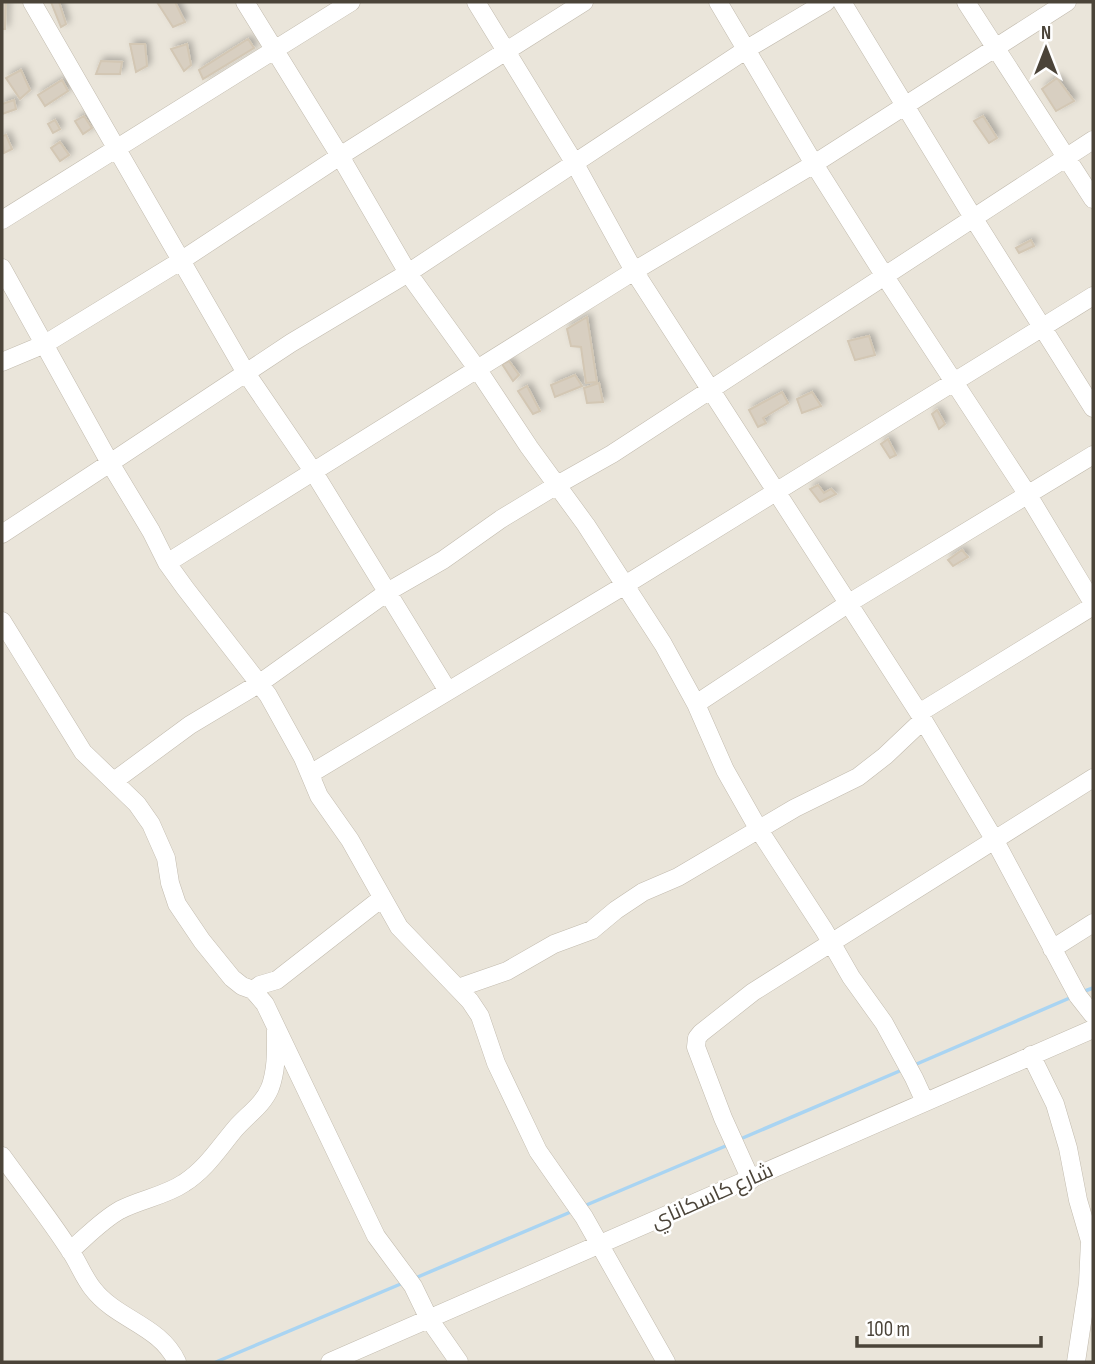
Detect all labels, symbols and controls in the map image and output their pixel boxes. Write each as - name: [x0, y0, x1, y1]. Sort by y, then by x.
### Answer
- north arrow: [1011, 14, 1081, 84]
- text: N: [1041, 22, 1051, 45]
- street label: شارع كاسكاناي: [647, 1158, 778, 1237]
- scale bar: [857, 1304, 1041, 1348]
- text: 100 m: [867, 1317, 910, 1342]

